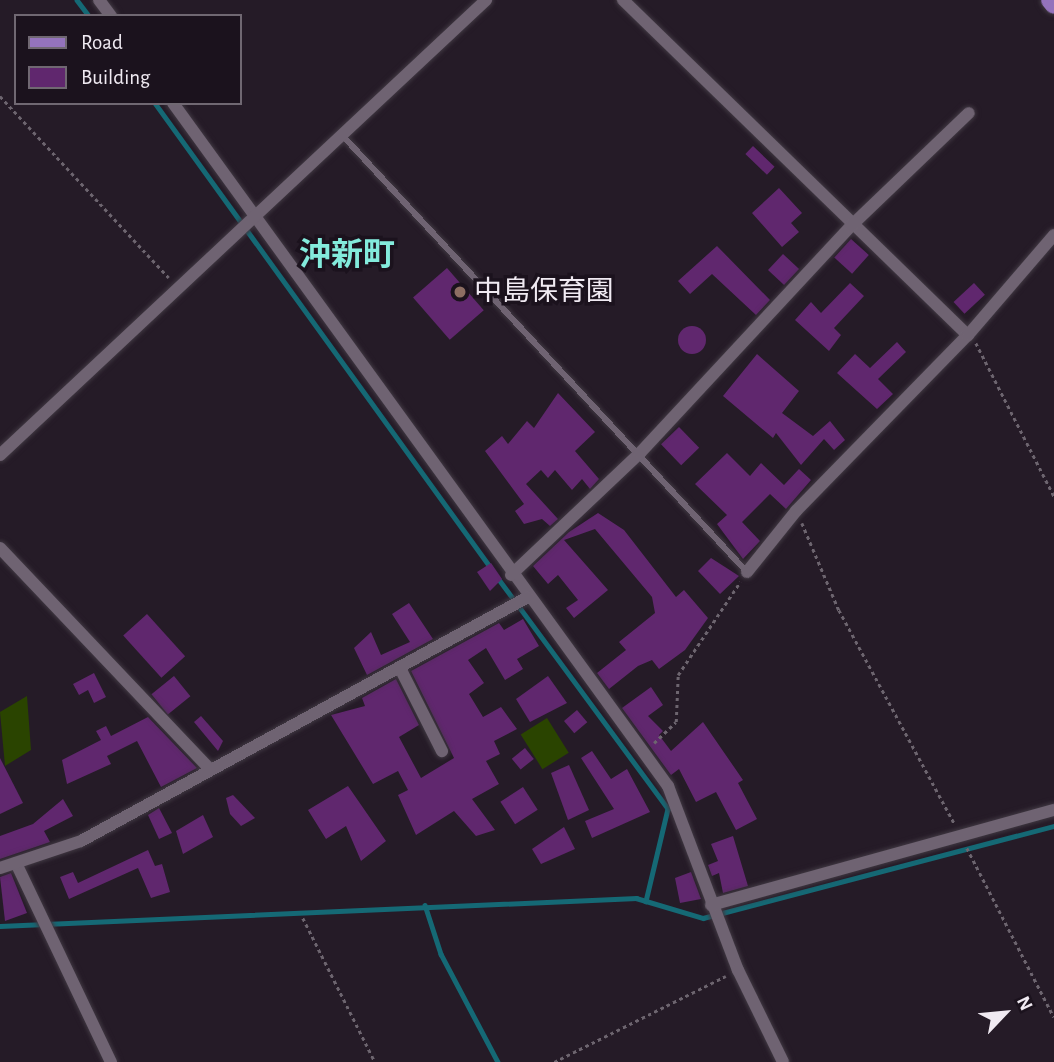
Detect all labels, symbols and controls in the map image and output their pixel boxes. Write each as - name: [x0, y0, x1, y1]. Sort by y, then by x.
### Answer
- legend: [14, 14, 242, 105]
- text: Road: [81, 32, 123, 53]
- text: Building: [81, 67, 150, 88]
- district label: 沖新町: [299, 236, 395, 274]
- place label: 中島保育園: [474, 275, 614, 309]
- marker: 中島保育園: [452, 284, 468, 300]
- north arrow: [970, 978, 1040, 1048]
- text: N: [1013, 993, 1036, 1014]

